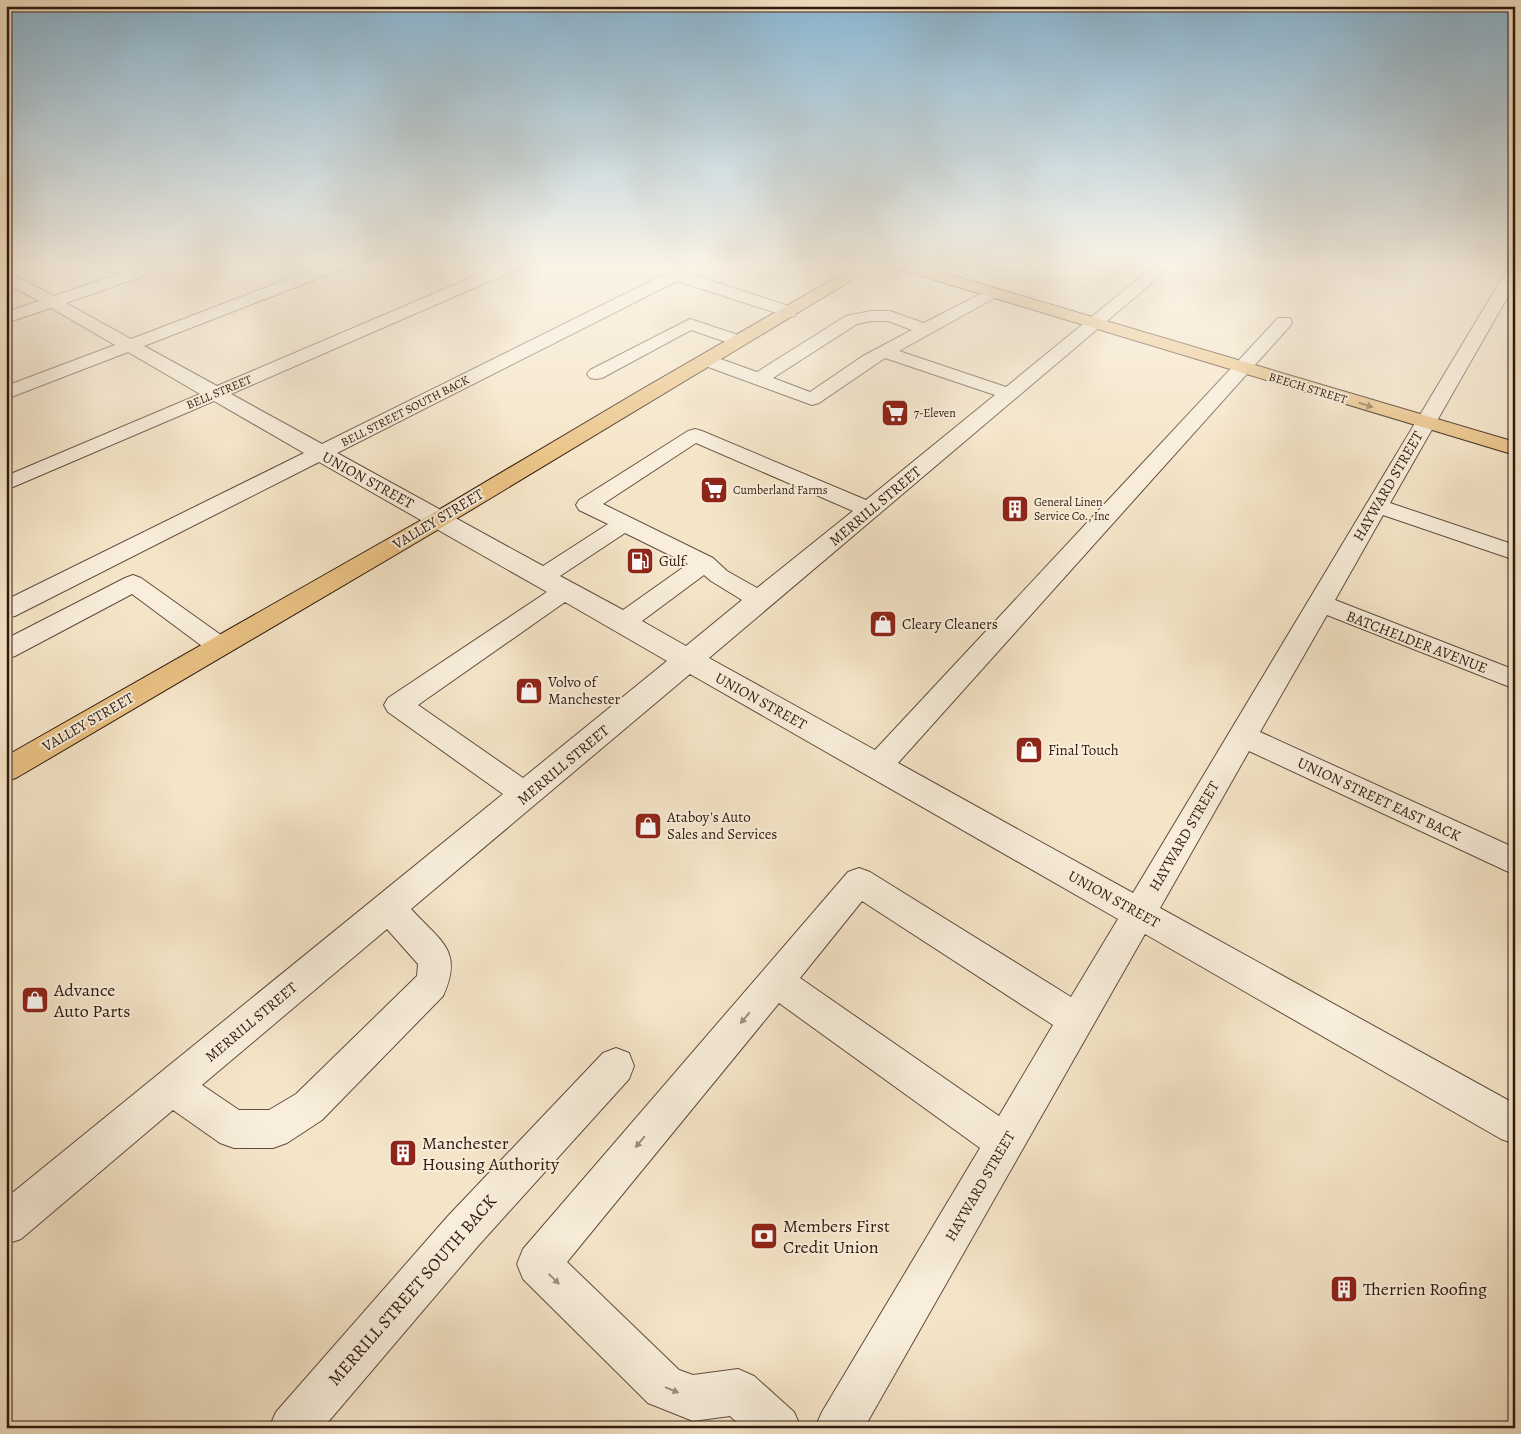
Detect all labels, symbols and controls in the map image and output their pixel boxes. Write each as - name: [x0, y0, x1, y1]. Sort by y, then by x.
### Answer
- street label: BEECH STREET: [1267, 369, 1350, 408]
- street label: BELL STREET: [184, 371, 255, 413]
- street label: BELL STREET SOUTH BACK: [338, 371, 472, 450]
- supermarket icon: 7-Eleven: [880, 398, 910, 428]
- one-way arrow: [1359, 402, 1374, 410]
- place label: 7-Eleven: [914, 405, 956, 421]
- street label: HAYWARD STREET: [1348, 427, 1428, 545]
- street label: UNION STREET: [319, 447, 418, 514]
- street label: MERRILL STREET: [825, 461, 926, 550]
- supermarket icon: Cumberland Farms: [699, 475, 729, 505]
- place label: Cumberland Farms: [733, 482, 828, 498]
- street label: VALLEY STREET: [388, 484, 488, 555]
- building icon: General Linen Service Co., Inc: [1000, 494, 1030, 524]
- place label: General Linen Service Co., Inc: [1034, 494, 1110, 524]
- fuel station icon: Gulf: [625, 546, 655, 576]
- place label: Gulf: [659, 551, 687, 571]
- street label: BATCHELDER AVENUE: [1343, 606, 1491, 678]
- shop icon: Cleary Cleaners: [868, 609, 898, 639]
- place label: Cleary Cleaners: [902, 614, 998, 634]
- street label: UNION STREET: [712, 668, 811, 735]
- place label: Volvo of Manchester: [547, 672, 621, 709]
- shop icon: Volvo of Manchester: [514, 676, 544, 706]
- street label: VALLEY STREET: [38, 687, 138, 757]
- street label: MERRILL STREET: [513, 720, 614, 809]
- shop icon: Final Touch: [1014, 735, 1044, 765]
- place label: Final Touch: [1048, 740, 1119, 760]
- street label: UNION STREET EAST BACK: [1294, 752, 1464, 846]
- street label: HAYWARD STREET: [1144, 777, 1224, 895]
- place label: Ataboy's Auto Sales and Services: [666, 807, 777, 844]
- shop icon: Ataboy's Auto Sales and Services: [633, 811, 663, 841]
- street label: UNION STREET: [1065, 866, 1164, 933]
- street label: MERRILL STREET: [201, 977, 302, 1066]
- place label: Advance Auto Parts: [53, 978, 130, 1023]
- shop icon: Advance Auto Parts: [20, 985, 50, 1015]
- one-way arrow: [739, 1012, 751, 1024]
- street label: HAYWARD STREET: [940, 1127, 1020, 1245]
- place label: Manchester Housing Authority: [422, 1131, 560, 1176]
- one-way arrow: [635, 1136, 646, 1149]
- building icon: Manchester Housing Authority: [388, 1138, 418, 1168]
- street label: MERRILL STREET SOUTH BACK: [322, 1189, 502, 1391]
- place label: Members First Credit Union: [783, 1214, 890, 1259]
- bank icon: Members First Credit Union: [749, 1221, 779, 1251]
- one-way arrow: [547, 1273, 559, 1285]
- building icon: Therrien Roofing: [1329, 1274, 1359, 1304]
- place label: Therrien Roofing: [1363, 1277, 1487, 1301]
- one-way arrow: [665, 1386, 679, 1394]

